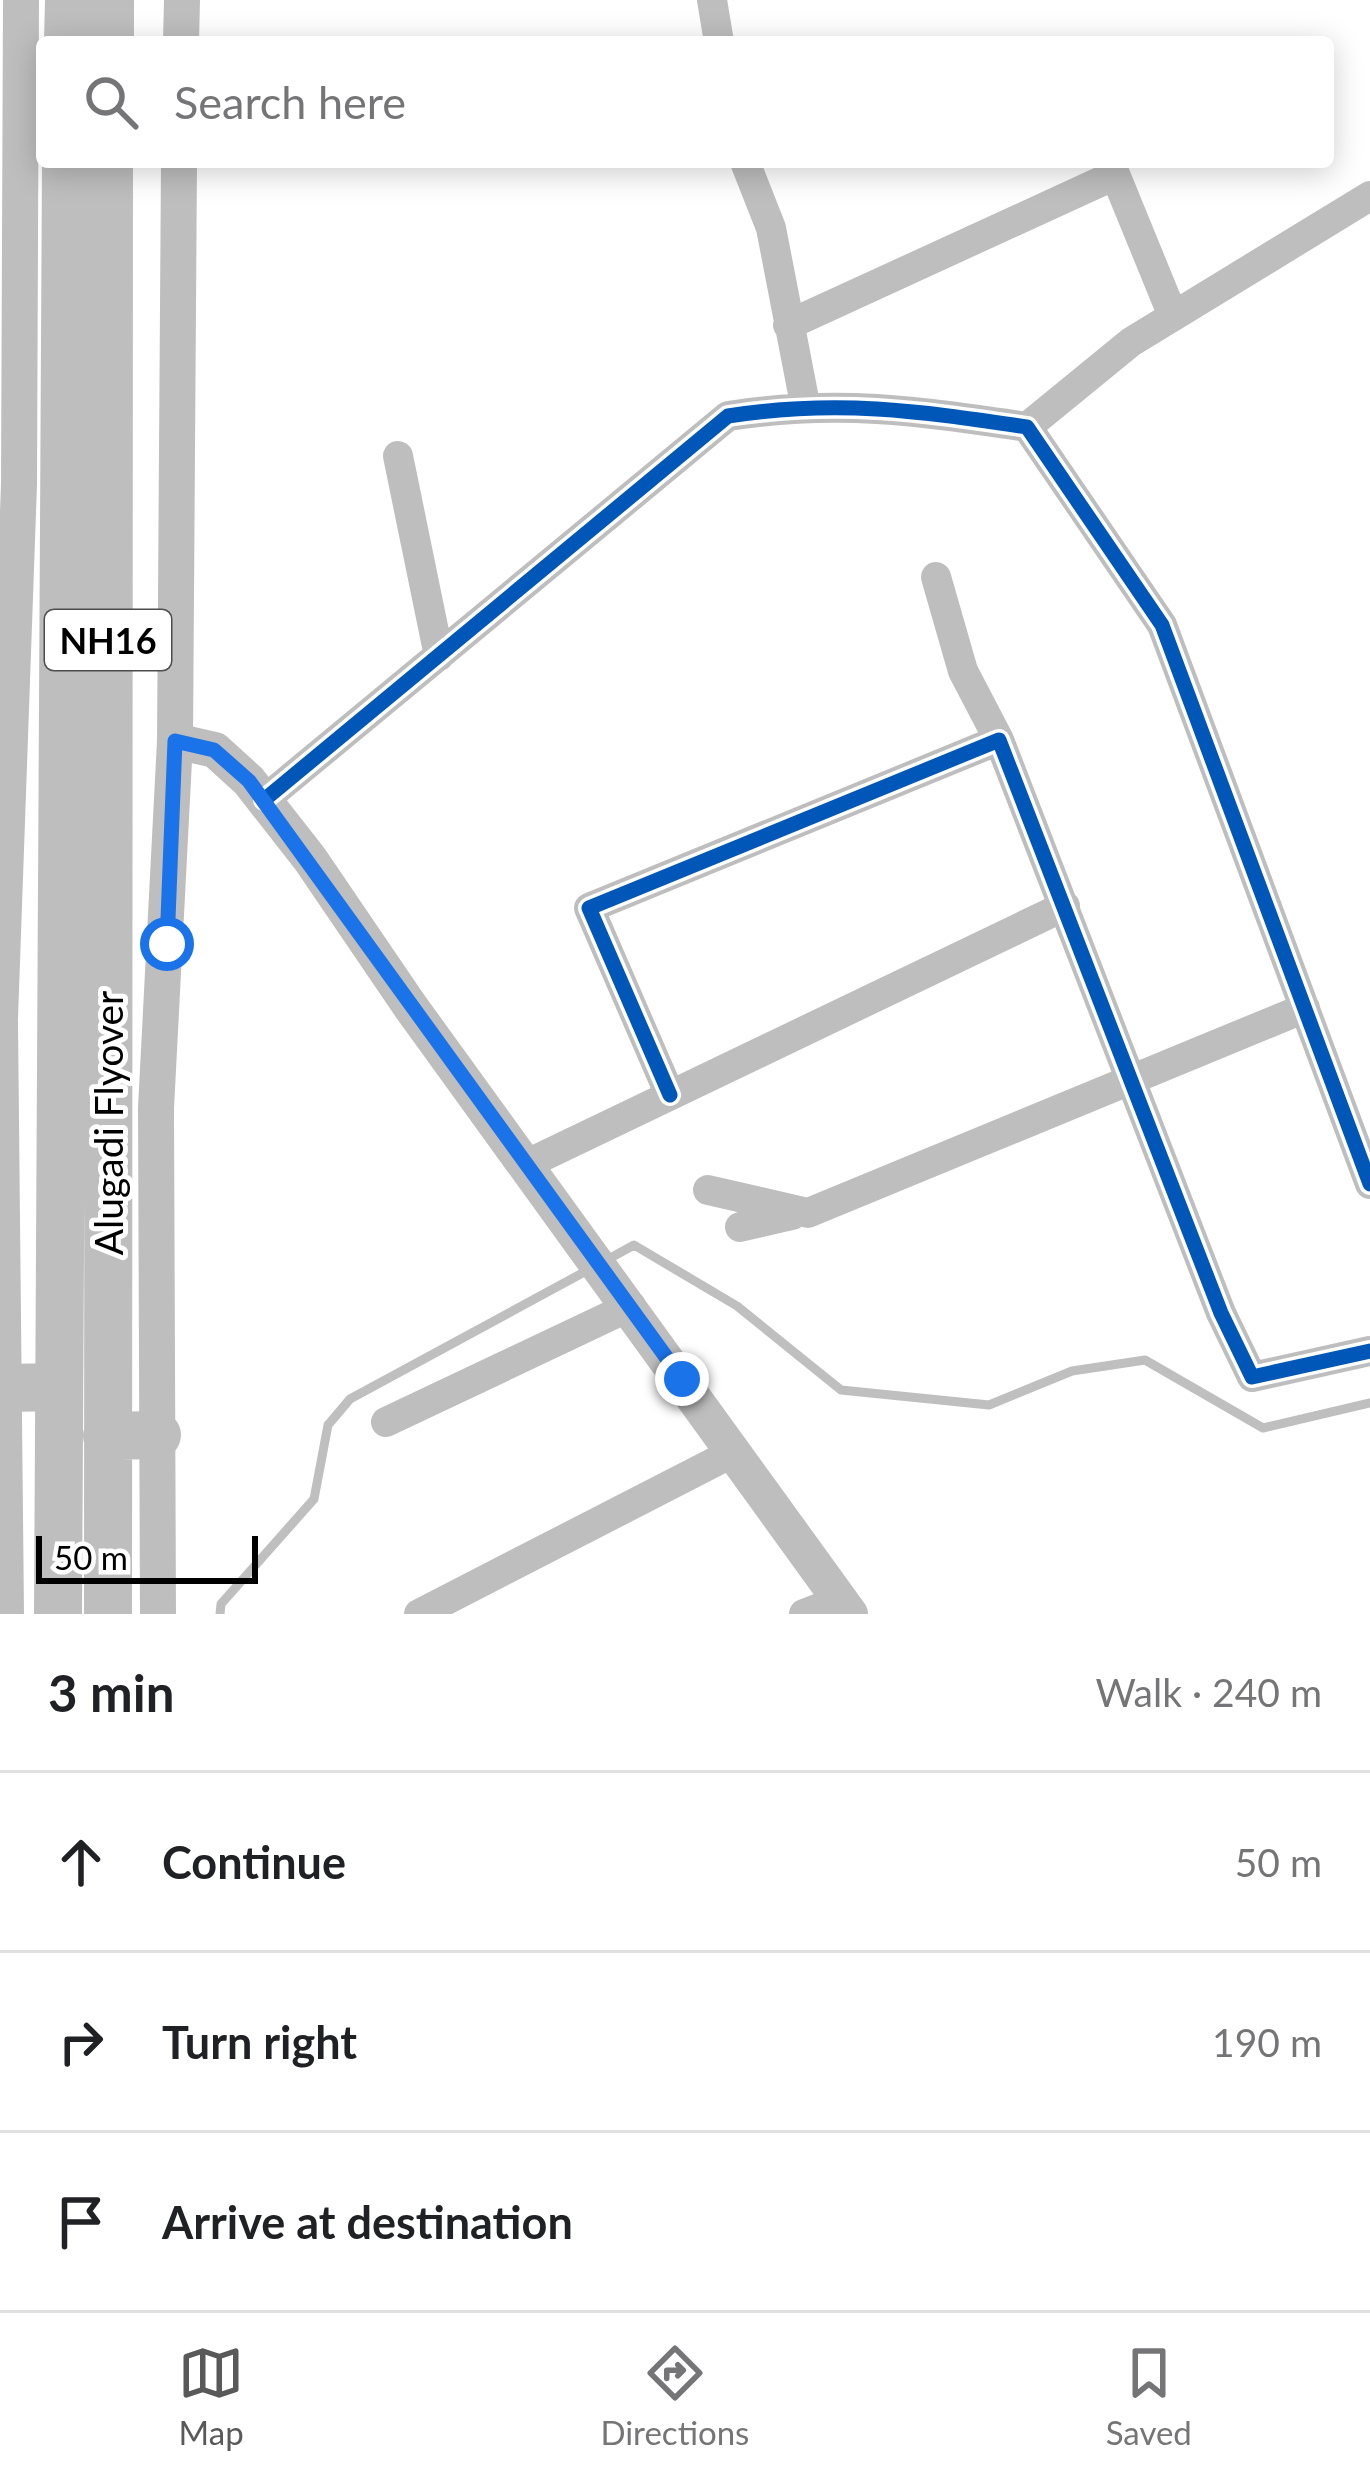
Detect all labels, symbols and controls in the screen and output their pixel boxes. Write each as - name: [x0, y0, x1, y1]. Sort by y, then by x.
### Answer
- search box: [36, 36, 1334, 168]
- icon: search: [78, 69, 144, 135]
- text: Search here: [174, 75, 406, 129]
- road number: NH16: [45, 610, 171, 670]
- route start: [140, 917, 194, 971]
- street label: Alugadi Flyover: [85, 991, 131, 1255]
- route end: [655, 1352, 709, 1406]
- scale bar: [36, 1530, 258, 1583]
- text: 50 m: [54, 1537, 128, 1577]
- text: 3 min: [48, 1662, 174, 1723]
- text: Walk · 240 m: [1095, 1669, 1322, 1715]
- icon: ahead: [48, 1829, 114, 1895]
- text: Continue: [162, 1835, 346, 1889]
- text: 50 m: [1235, 1839, 1322, 1885]
- icon: right: [48, 2009, 114, 2075]
- text: Turn right: [162, 2015, 357, 2069]
- text: 190 m: [1212, 2019, 1322, 2065]
- icon: arrive: [48, 2189, 114, 2255]
- text: Arrive at destination: [162, 2195, 573, 2249]
- tab: Map: [178, 2340, 244, 2452]
- tab: Directions: [600, 2340, 749, 2452]
- tab: Saved: [1106, 2340, 1192, 2452]

